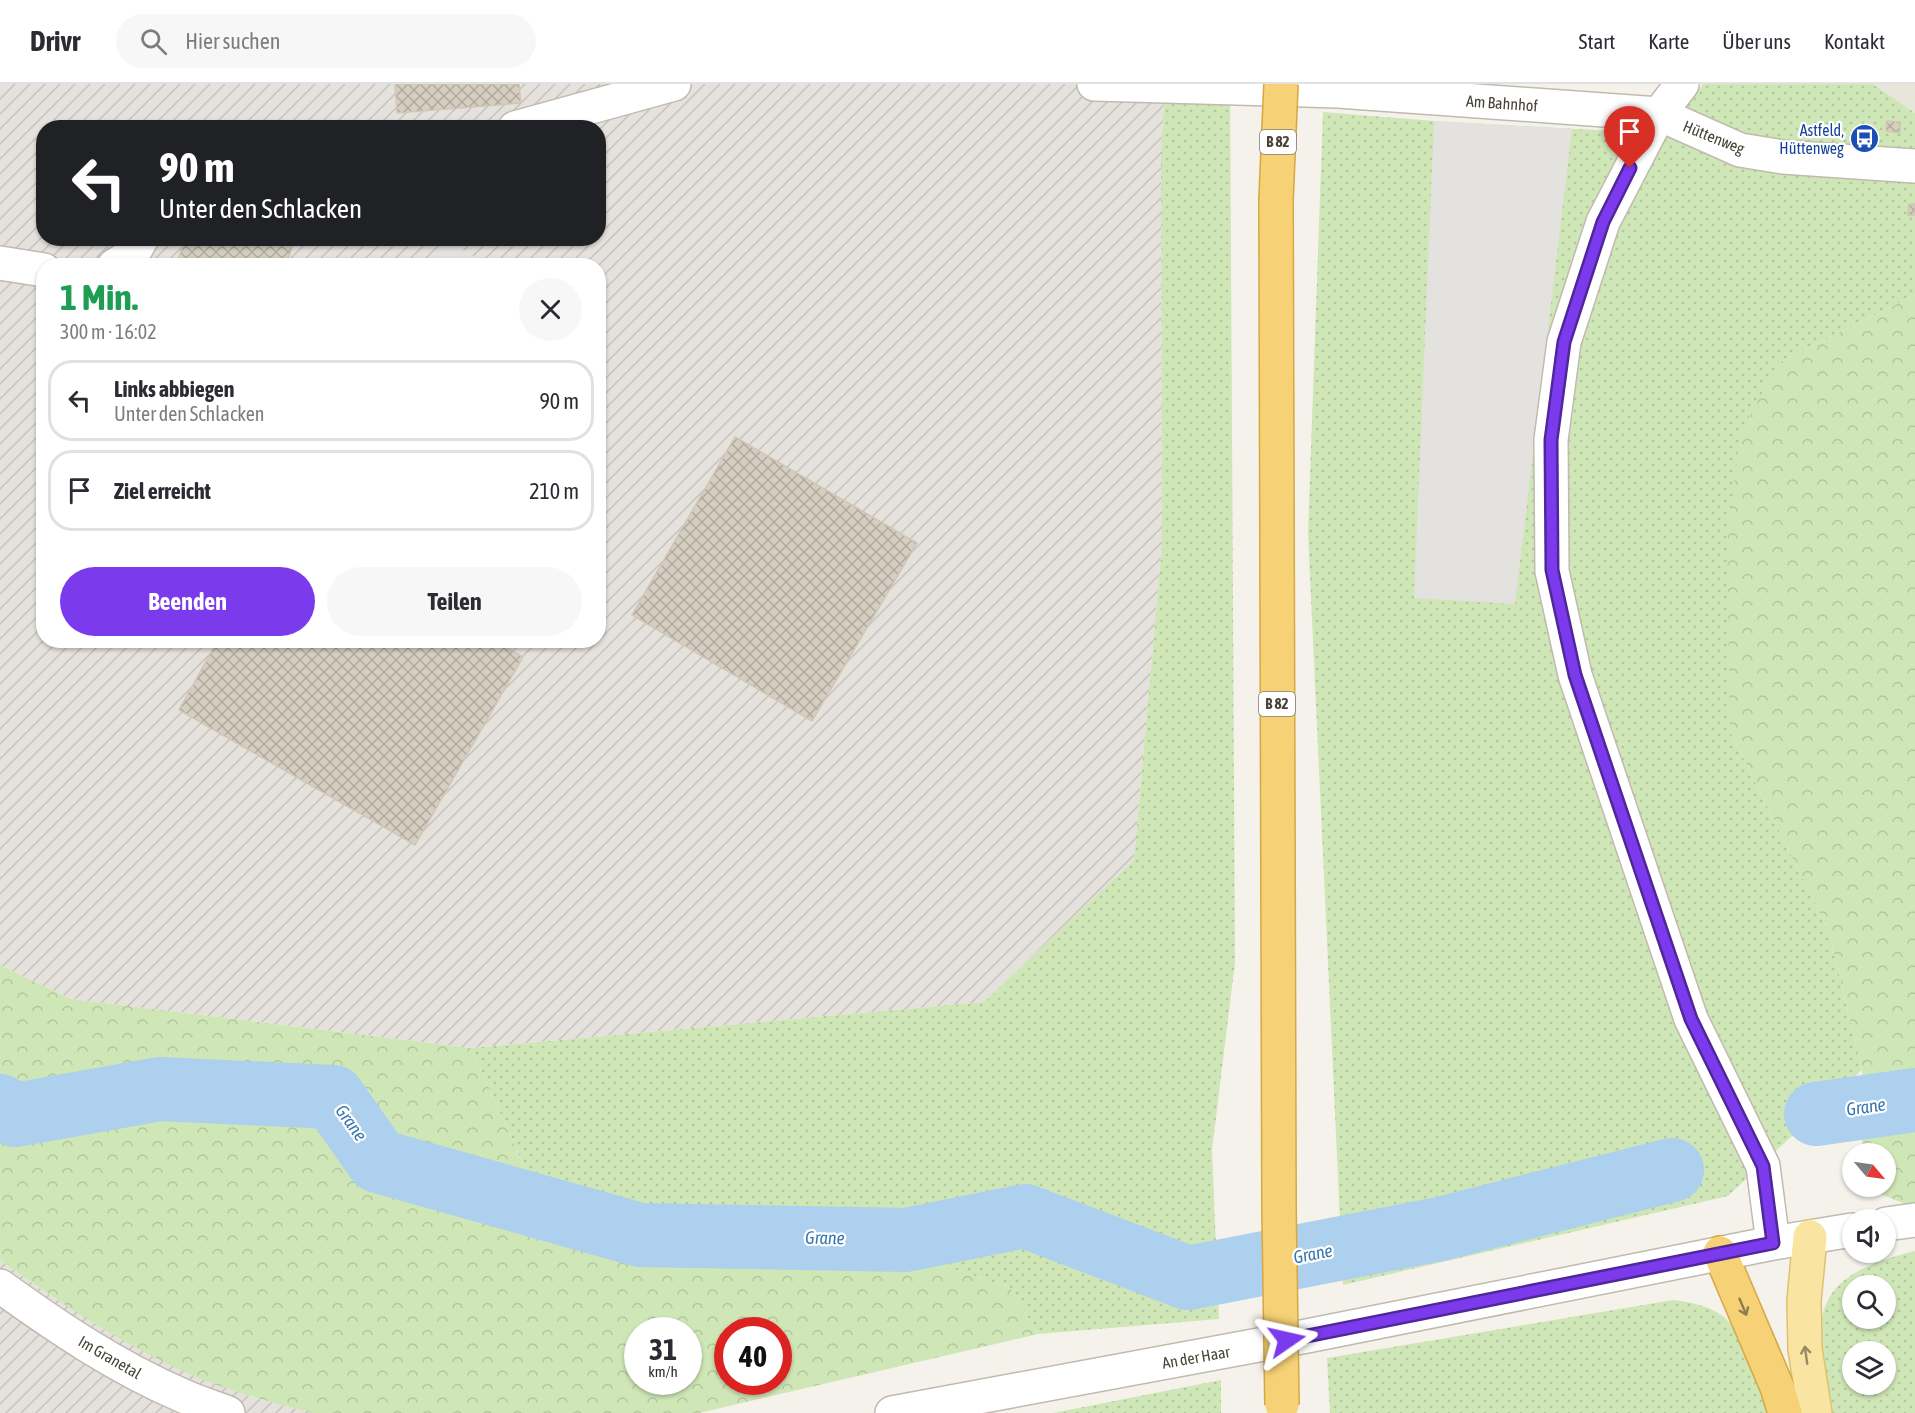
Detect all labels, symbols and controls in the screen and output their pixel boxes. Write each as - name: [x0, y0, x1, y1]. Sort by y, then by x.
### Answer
- search box: [116, 14, 536, 68]
- text: Drivr: [30, 25, 80, 57]
- icon: search: [137, 25, 170, 58]
- text: Hier suchen: [185, 28, 280, 54]
- text: Start: [1579, 29, 1615, 53]
- text: Karte: [1648, 29, 1689, 53]
- text: Über uns: [1722, 29, 1791, 53]
- text: Kontakt: [1824, 29, 1885, 53]
- street label: Am Bahnhof: [1466, 92, 1539, 115]
- pin: [1604, 106, 1655, 168]
- icon: arrive: [1613, 115, 1646, 148]
- street label: Hüttenweg: [1680, 117, 1747, 158]
- place label: Astfeld, Hüttenweg: [1779, 121, 1844, 158]
- bus stop icon: Astfeld, Hüttenweg: [1849, 123, 1881, 155]
- road number: B 82: [1260, 130, 1296, 154]
- text: 90 m: [159, 143, 234, 191]
- icon: left: [60, 144, 138, 222]
- text: Unter den Schlacken: [159, 193, 362, 224]
- text: 1 Min.: [60, 276, 138, 318]
- button: close: [519, 278, 582, 341]
- text: 300 m · 16:02: [60, 320, 157, 343]
- text: Links abbiegen: [114, 376, 235, 402]
- icon: left: [63, 384, 96, 417]
- text: 90 m: [539, 388, 579, 414]
- text: Unter den Schlacken: [114, 402, 264, 425]
- icon: arrive: [63, 474, 96, 507]
- text: Ziel erreicht: [114, 478, 211, 504]
- text: 210 m: [529, 478, 579, 504]
- button: Beenden: [60, 567, 315, 636]
- button: Teilen: [327, 567, 582, 636]
- road number: B 82: [1259, 692, 1295, 716]
- water label: Grane: [1845, 1093, 1887, 1120]
- water label: Grane: [331, 1101, 372, 1145]
- north arrow: [1842, 1143, 1896, 1197]
- map controls: [1842, 1143, 1896, 1395]
- button: sound: [1842, 1209, 1896, 1263]
- water label: Grane: [805, 1227, 845, 1248]
- water label: Grane: [1291, 1239, 1334, 1268]
- button: search: [1842, 1275, 1896, 1329]
- one-way arrow: [1738, 1297, 1749, 1316]
- position arrow: [1255, 1308, 1319, 1372]
- speed limit sign: 40: [714, 1317, 792, 1395]
- street label: Im Granetal: [75, 1332, 145, 1383]
- text: 31: [649, 1332, 677, 1366]
- button: layers: [1842, 1341, 1896, 1395]
- street label: An der Haar: [1161, 1342, 1232, 1372]
- one-way arrow: [1801, 1346, 1812, 1366]
- text: km/h: [648, 1363, 678, 1380]

